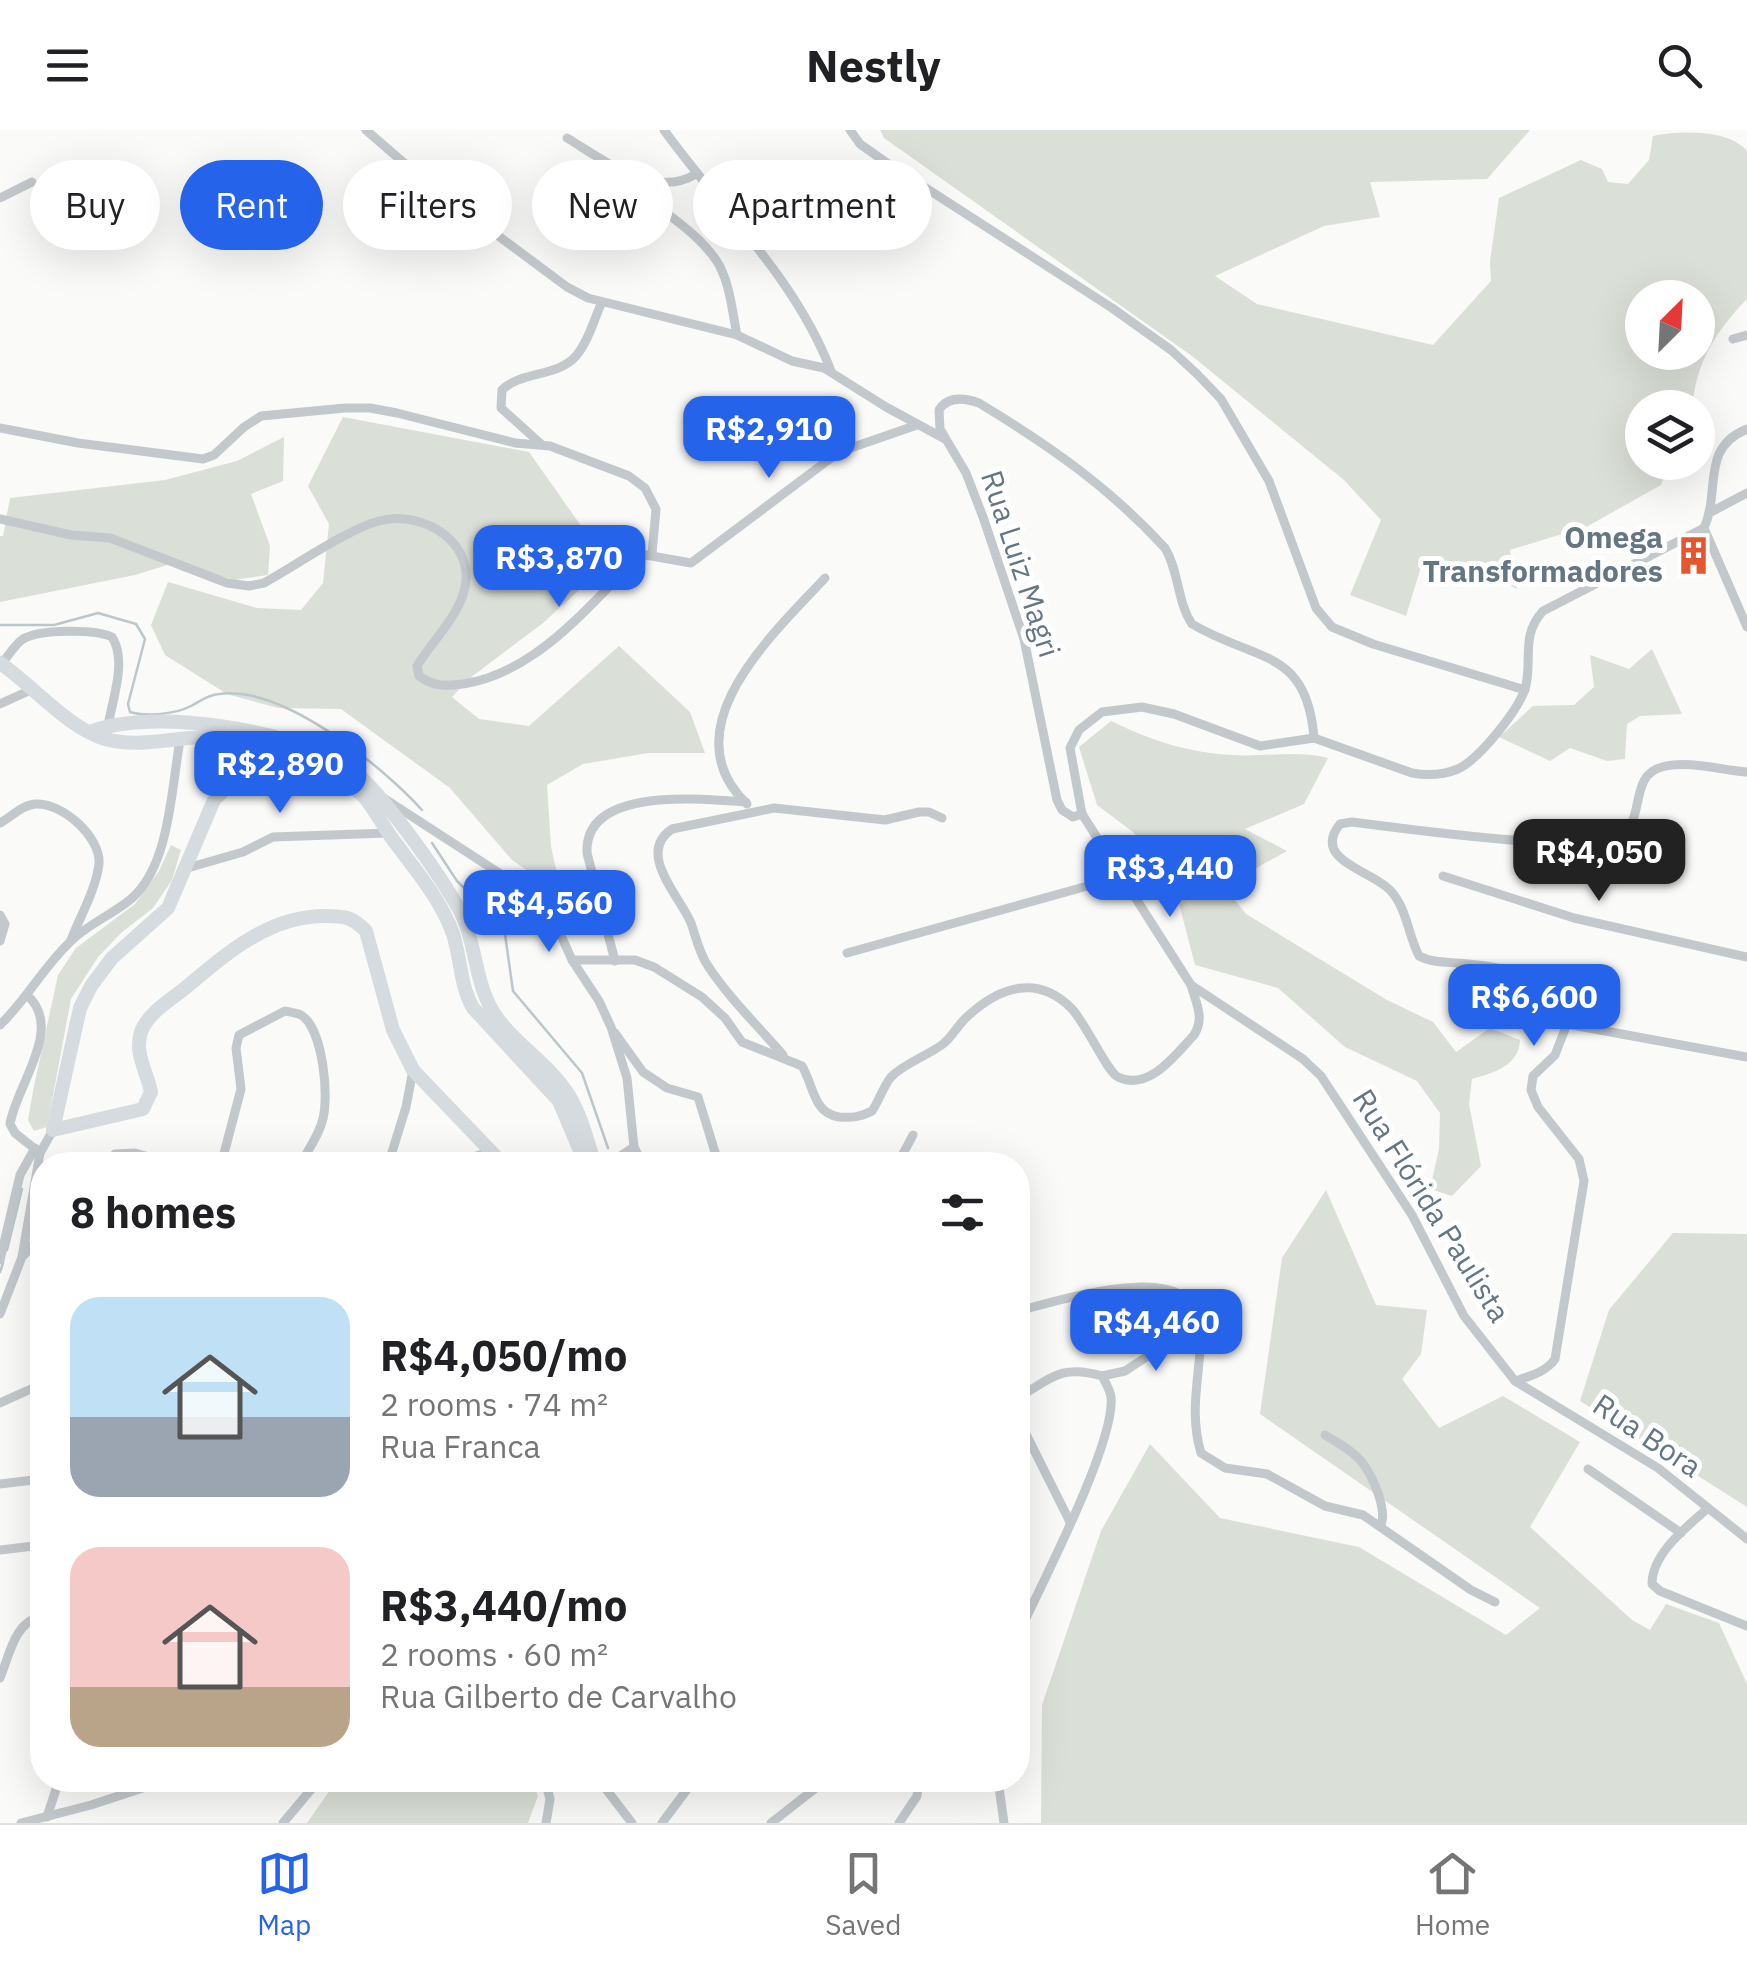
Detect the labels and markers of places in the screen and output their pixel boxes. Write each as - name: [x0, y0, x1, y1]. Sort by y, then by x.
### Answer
- pin: R$2,910: [677, 396, 861, 481]
- place label: Omega Transformadores: [1422, 517, 1663, 590]
- pin: R$3,870: [467, 525, 651, 610]
- building icon: Omega Transformadores: [1672, 534, 1714, 576]
- pin: R$2,890: [188, 731, 372, 816]
- pin: R$4,050: [1507, 819, 1691, 904]
- pin: R$3,440: [1078, 835, 1262, 920]
- pin: R$4,560: [457, 870, 641, 955]
- pin: R$6,600: [1442, 964, 1626, 1049]
- pin: R$4,460: [1064, 1289, 1248, 1374]

